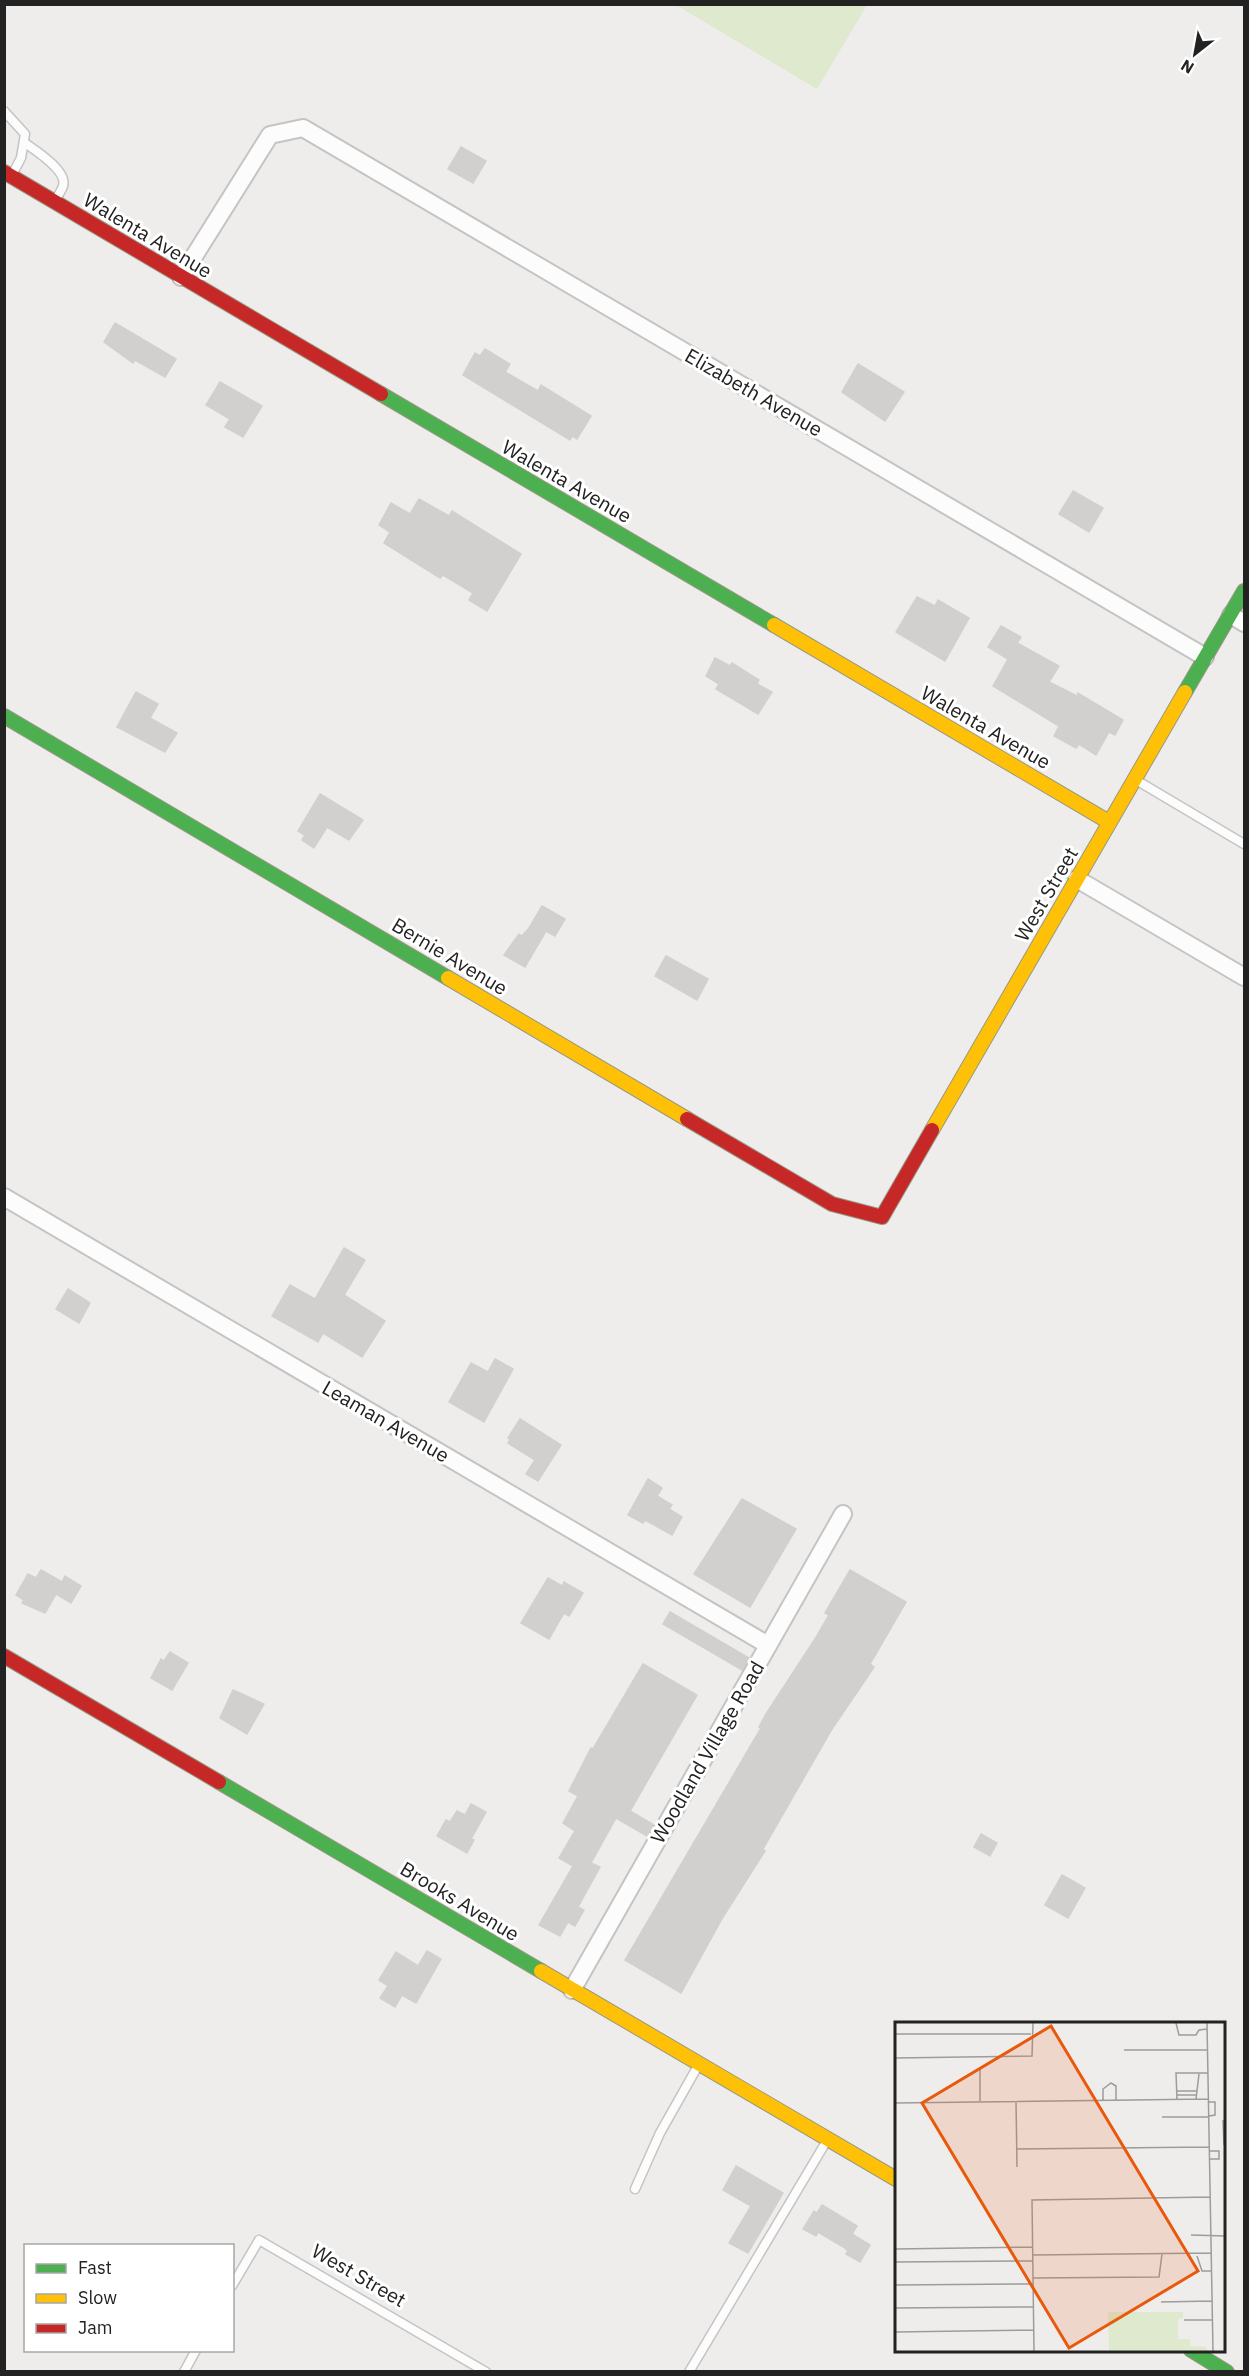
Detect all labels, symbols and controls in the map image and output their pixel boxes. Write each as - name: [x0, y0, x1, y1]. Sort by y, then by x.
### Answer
- north arrow: [1165, 24, 1225, 84]
- text: N: [1177, 55, 1197, 78]
- street label: Walenta Avenue: [79, 186, 217, 284]
- street label: Elizabeth Avenue: [680, 342, 828, 442]
- street label: Walenta Avenue: [497, 433, 637, 529]
- street label: Walenta Avenue: [916, 679, 1056, 775]
- street label: West Street: [1008, 842, 1084, 946]
- street label: Bernie Avenue: [387, 911, 513, 1001]
- street label: Leaman Avenue: [318, 1374, 454, 1468]
- street label: Woodland Village Road: [644, 1656, 770, 1848]
- street label: Brooks Avenue: [395, 1855, 525, 1947]
- inset map: [895, 2022, 1225, 2352]
- street label: West Street: [307, 2237, 411, 2313]
- legend: [24, 2244, 234, 2352]
- text: Fast: [78, 2256, 112, 2279]
- text: Slow: [78, 2286, 117, 2309]
- text: Jam: [78, 2316, 113, 2339]

